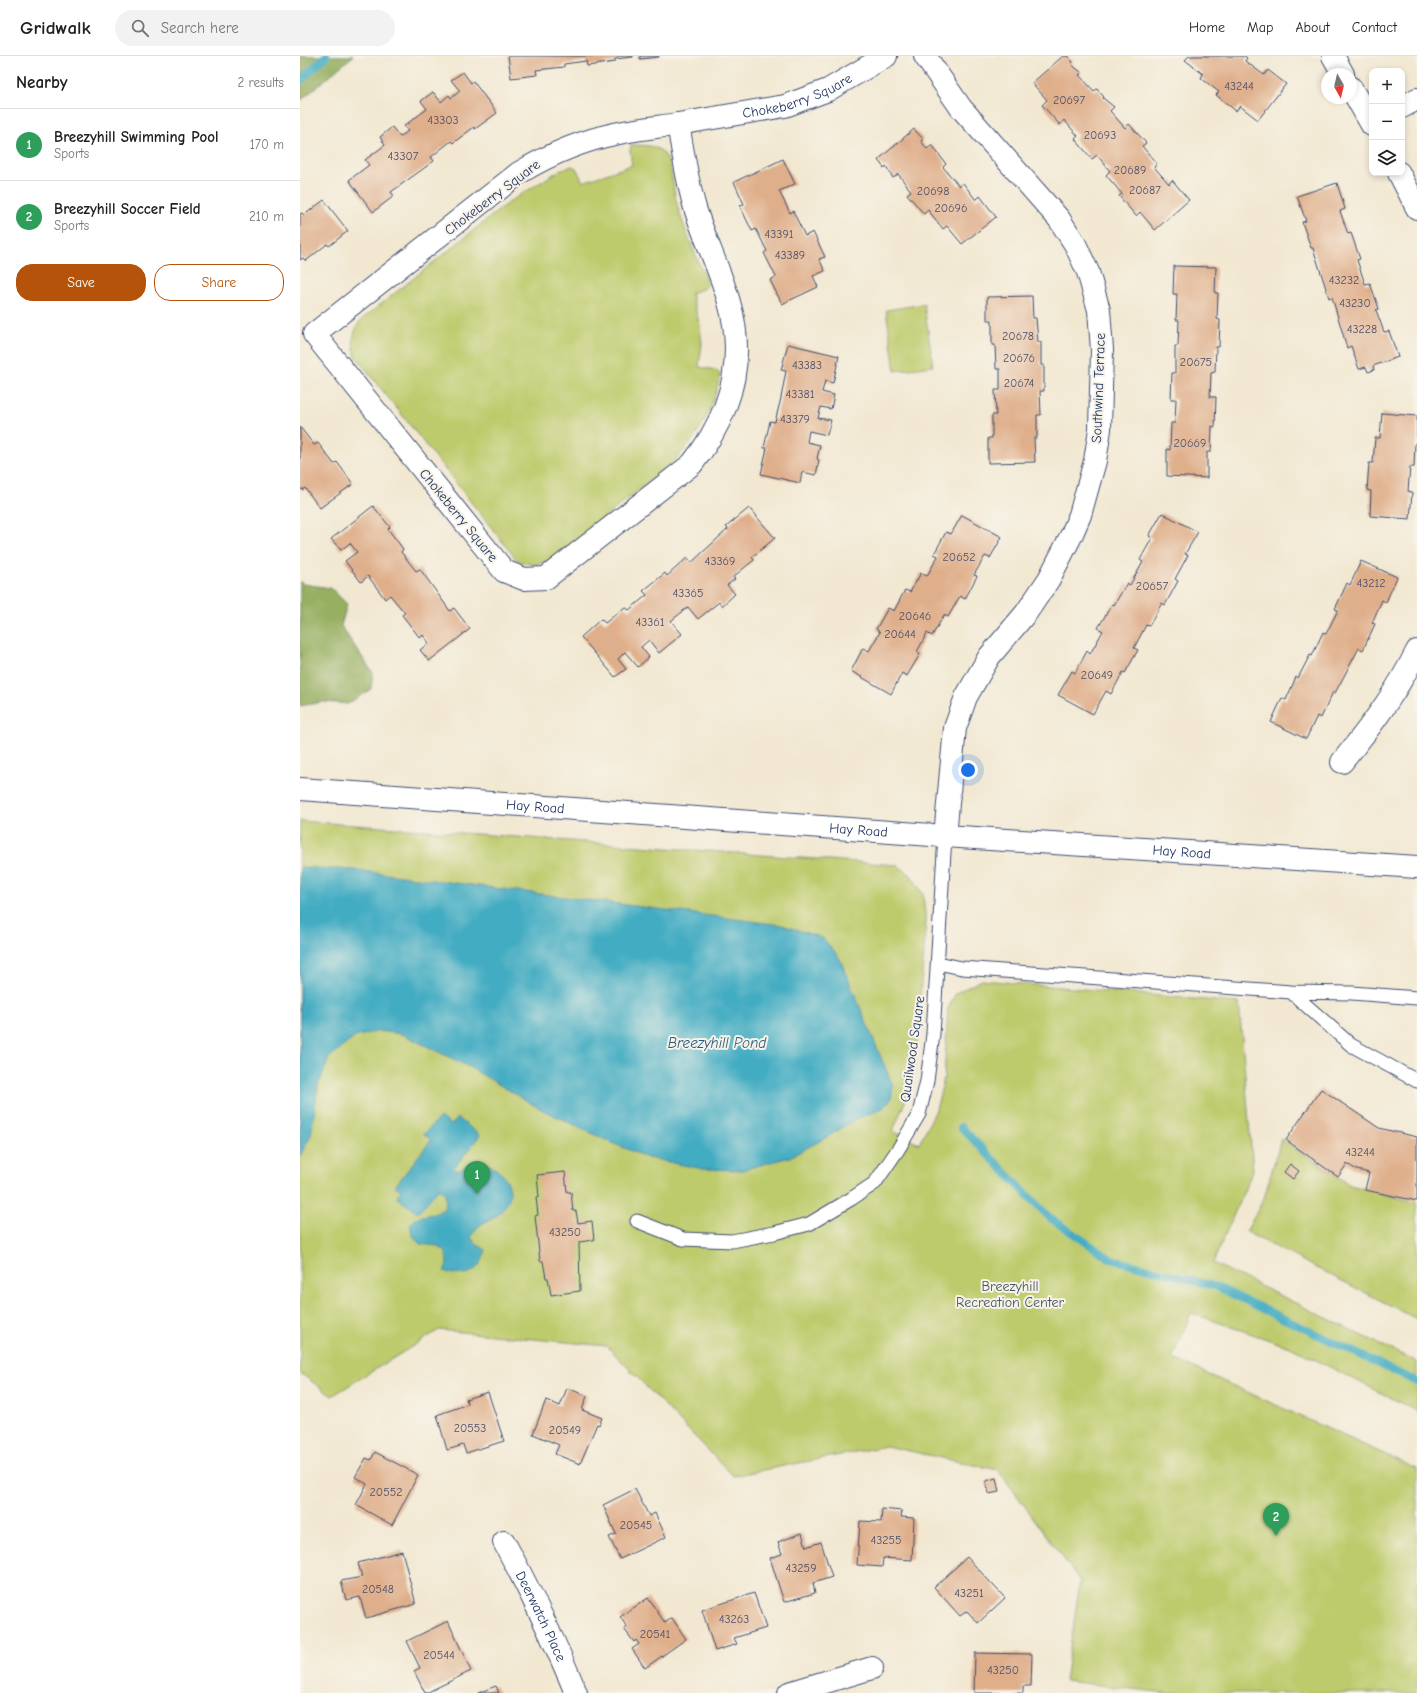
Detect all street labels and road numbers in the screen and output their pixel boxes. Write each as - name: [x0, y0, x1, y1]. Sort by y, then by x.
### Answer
- street label: Chokeberry Square: [741, 70, 855, 122]
- street label: Chokeberry Square: [441, 156, 543, 239]
- street label: Southwind Terrace: [1088, 333, 1109, 443]
- street label: Chokeberry Square: [416, 465, 501, 565]
- street label: Hay Road: [506, 796, 565, 817]
- street label: Hay Road: [829, 820, 888, 841]
- street label: Hay Road: [1152, 842, 1212, 862]
- street label: Quailwood Square: [897, 995, 928, 1103]
- street label: Deerwatch Place: [512, 1568, 570, 1664]

